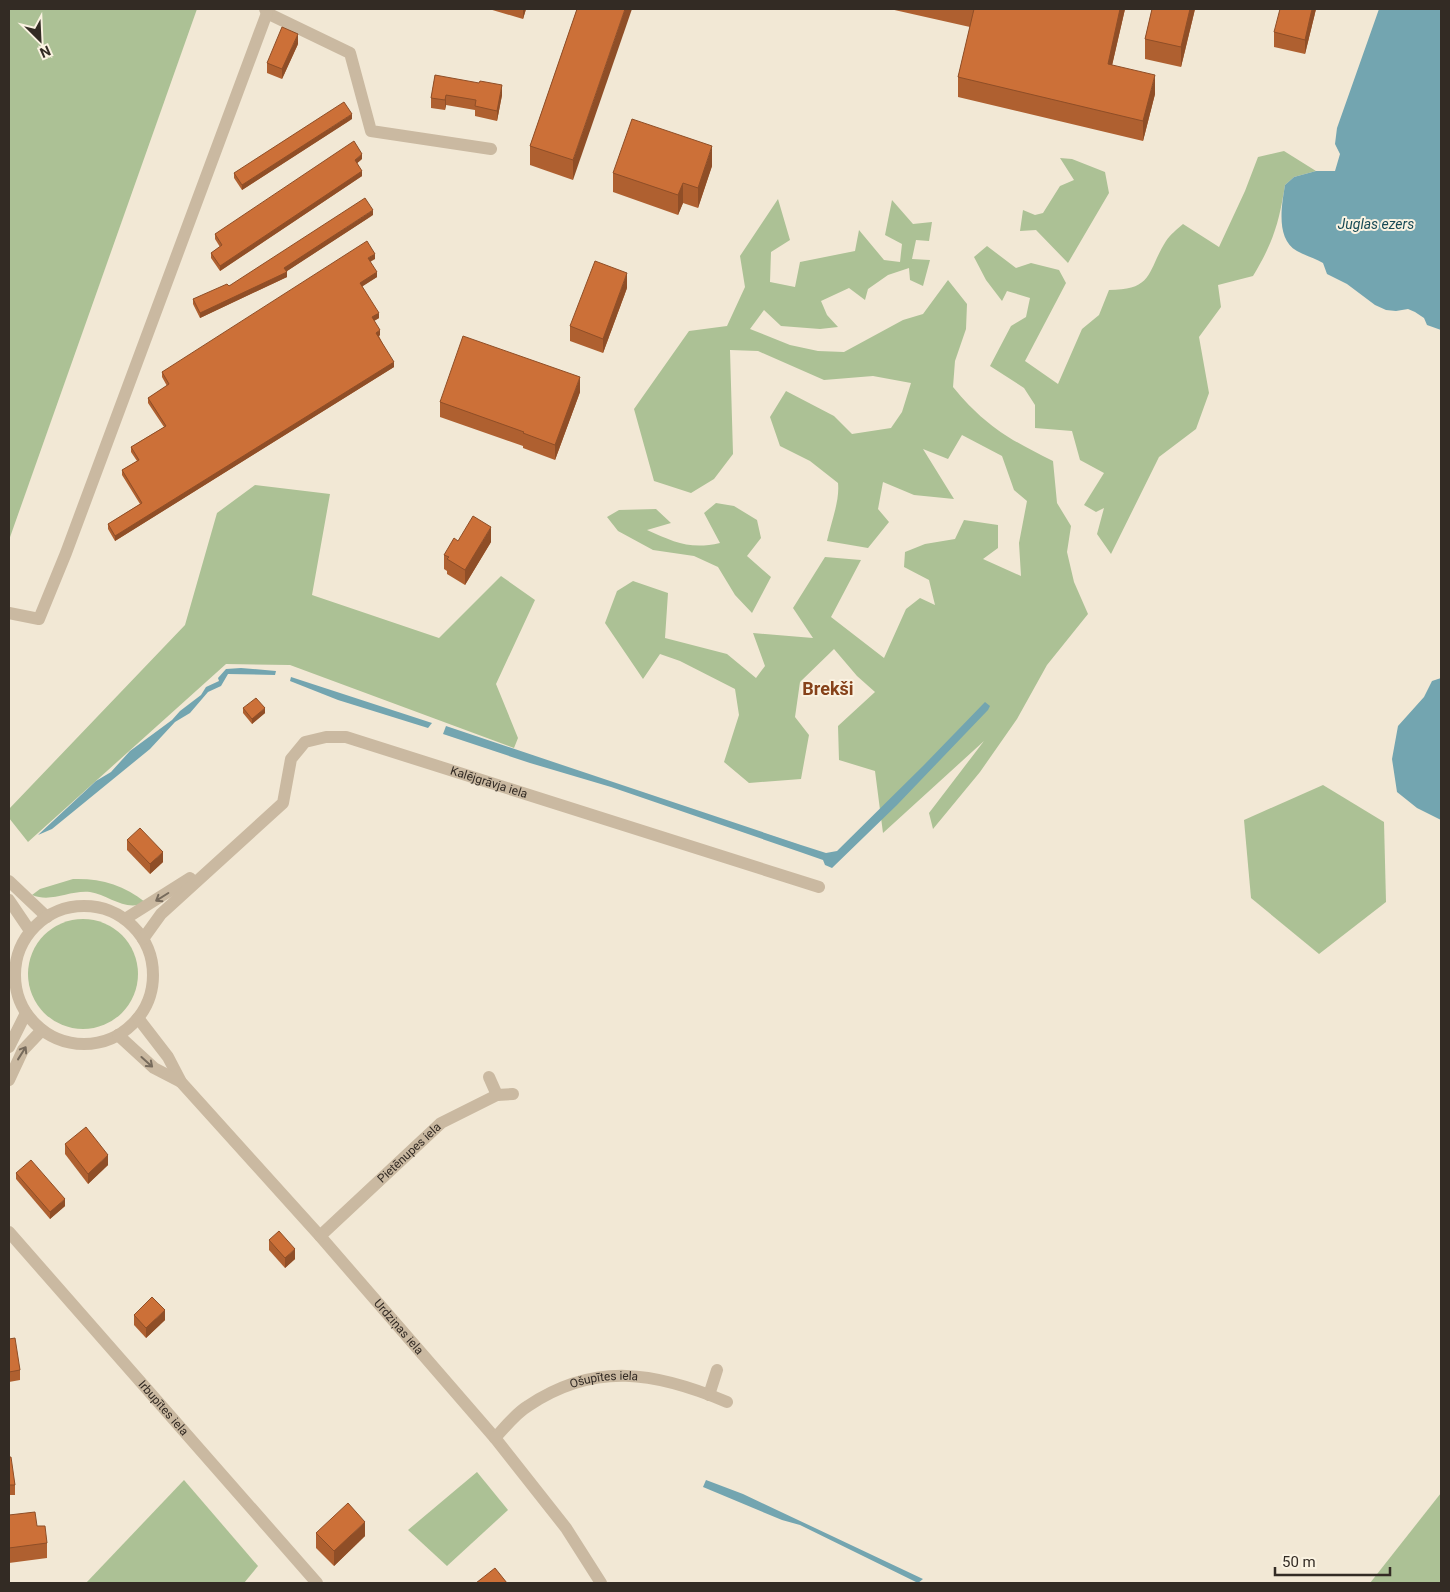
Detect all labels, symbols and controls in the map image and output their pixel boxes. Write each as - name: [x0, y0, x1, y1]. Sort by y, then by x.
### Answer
- north arrow: [15, 15, 65, 65]
- text: N: [38, 43, 53, 61]
- water label: Juglas ezers: [1338, 216, 1414, 232]
- district label: Brekši: [802, 678, 854, 699]
- street label: Kalējgrāvja iela: [449, 764, 529, 801]
- one-way arrow: [155, 892, 169, 902]
- one-way arrow: [17, 1046, 28, 1060]
- one-way arrow: [140, 1056, 153, 1068]
- street label: Pietēnupes iela: [375, 1120, 444, 1186]
- street label: Urdziņas iela: [371, 1296, 426, 1357]
- street label: Ošupītes iela: [568, 1369, 639, 1391]
- street label: Irbupītes iela: [135, 1377, 191, 1438]
- scale bar: [1275, 1544, 1390, 1576]
- text: 50 m: [1282, 1553, 1316, 1571]

